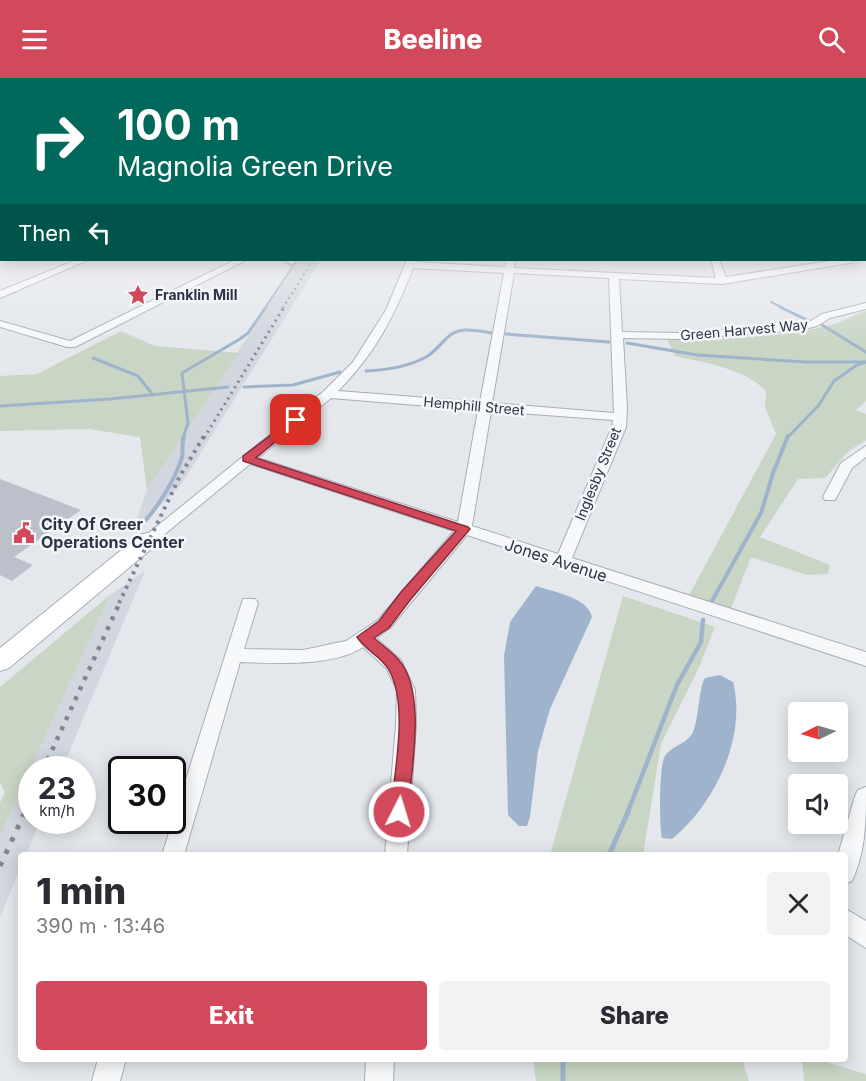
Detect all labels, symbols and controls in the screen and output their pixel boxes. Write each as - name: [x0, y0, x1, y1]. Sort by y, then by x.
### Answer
- icon: menu: [18, 23, 51, 56]
- text: Beeline: [383, 23, 483, 56]
- icon: search: [815, 23, 848, 56]
- text: 100 m: [117, 99, 240, 150]
- icon: right: [18, 102, 96, 180]
- text: Magnolia Green Drive: [117, 150, 393, 183]
- icon: left: [83, 216, 116, 249]
- text: Then: [18, 220, 71, 246]
- place icon: Franklin Mill: [126, 283, 150, 307]
- place label: Franklin Mill: [155, 286, 237, 303]
- street label: Green Harvest Way: [679, 315, 809, 344]
- street label: Hemphill Street: [423, 393, 526, 418]
- pin: [270, 394, 321, 445]
- icon: arrive: [279, 403, 312, 436]
- street label: Inglesby Street: [571, 424, 624, 523]
- place label: City Of Greer Operations Center: [41, 514, 185, 552]
- public building icon: City Of Greer Operations Center: [12, 521, 36, 545]
- street label: Jones Avenue: [502, 534, 610, 586]
- north arrow: [788, 702, 848, 762]
- map controls: [788, 702, 848, 834]
- speed limit sign: 30: [108, 756, 186, 834]
- text: 23: [38, 770, 76, 806]
- button: sound: [788, 774, 848, 834]
- position arrow: [367, 780, 431, 844]
- text: km/h: [39, 801, 75, 820]
- text: 1 min: [36, 869, 126, 913]
- button: close: [767, 872, 830, 935]
- text: 390 m · 13:46: [36, 914, 165, 938]
- button: Exit: [36, 981, 427, 1050]
- button: Share: [439, 981, 830, 1050]

